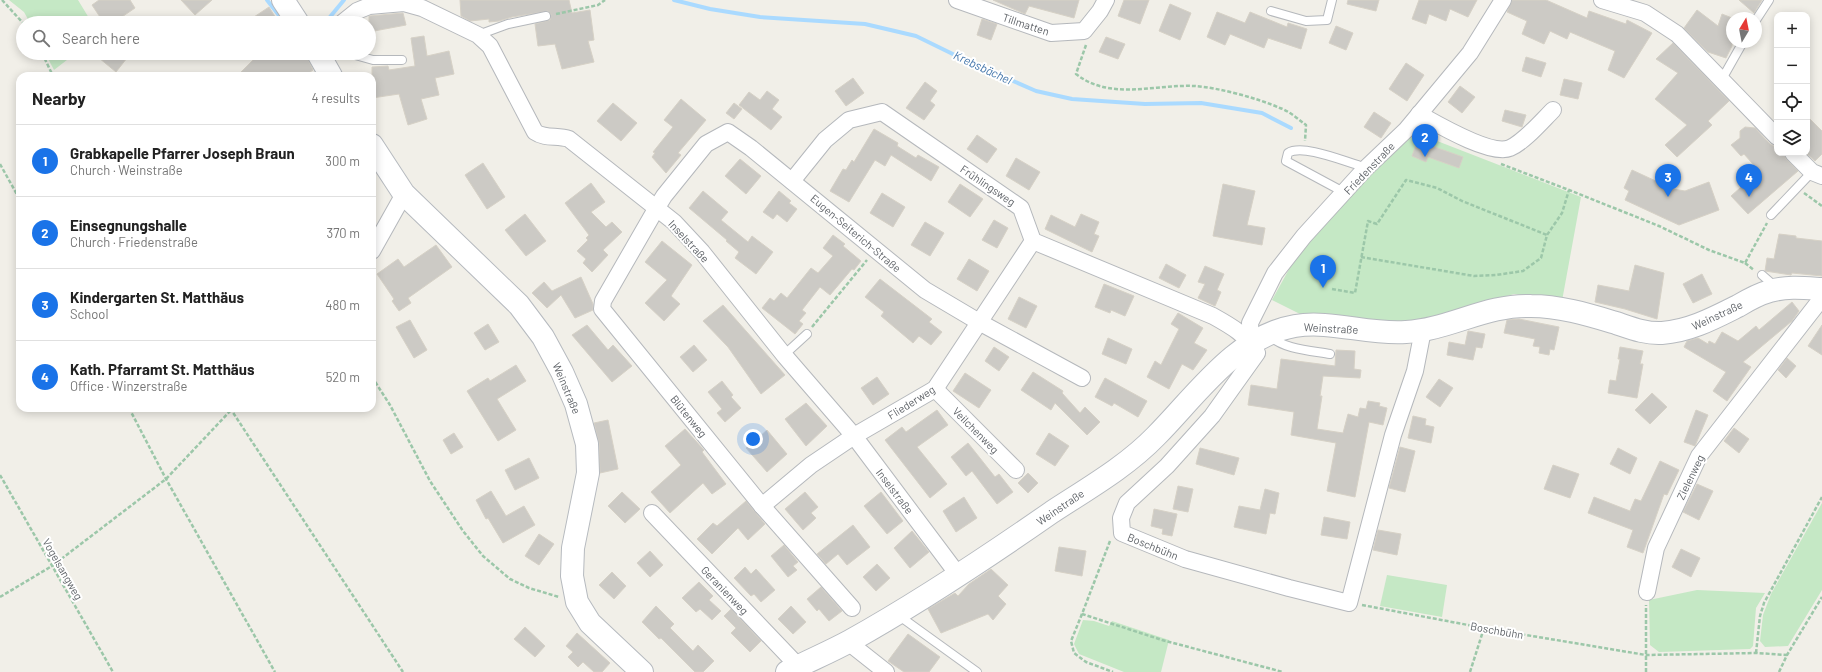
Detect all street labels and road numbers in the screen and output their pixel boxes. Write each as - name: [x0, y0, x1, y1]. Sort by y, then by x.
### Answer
- street label: Tillmatten: [1001, 10, 1051, 38]
- street label: Friedenstraße: [1341, 139, 1397, 197]
- street label: Frühlingsweg: [958, 162, 1018, 208]
- street label: Eugen-Seiterich-Straße: [808, 191, 904, 275]
- street label: Inselstraße: [666, 217, 712, 265]
- street label: Weinstraße: [1690, 298, 1745, 332]
- street label: Weinstraße: [1303, 320, 1359, 336]
- street label: Weinstraße: [550, 360, 584, 416]
- street label: Fliederweg: [885, 382, 937, 422]
- street label: Blütenweg: [668, 392, 710, 440]
- street label: Veilchenweg: [950, 404, 1002, 456]
- street label: Zielenweg: [1674, 452, 1707, 502]
- street label: Inselstraße: [874, 466, 916, 516]
- street label: Weinstraße: [1034, 486, 1086, 528]
- street label: Boschbühn: [1126, 530, 1180, 562]
- street label: Vogelsangweg: [40, 536, 86, 602]
- street label: Geranienweg: [699, 563, 751, 617]
- street label: Boschbühn: [1469, 619, 1525, 641]

